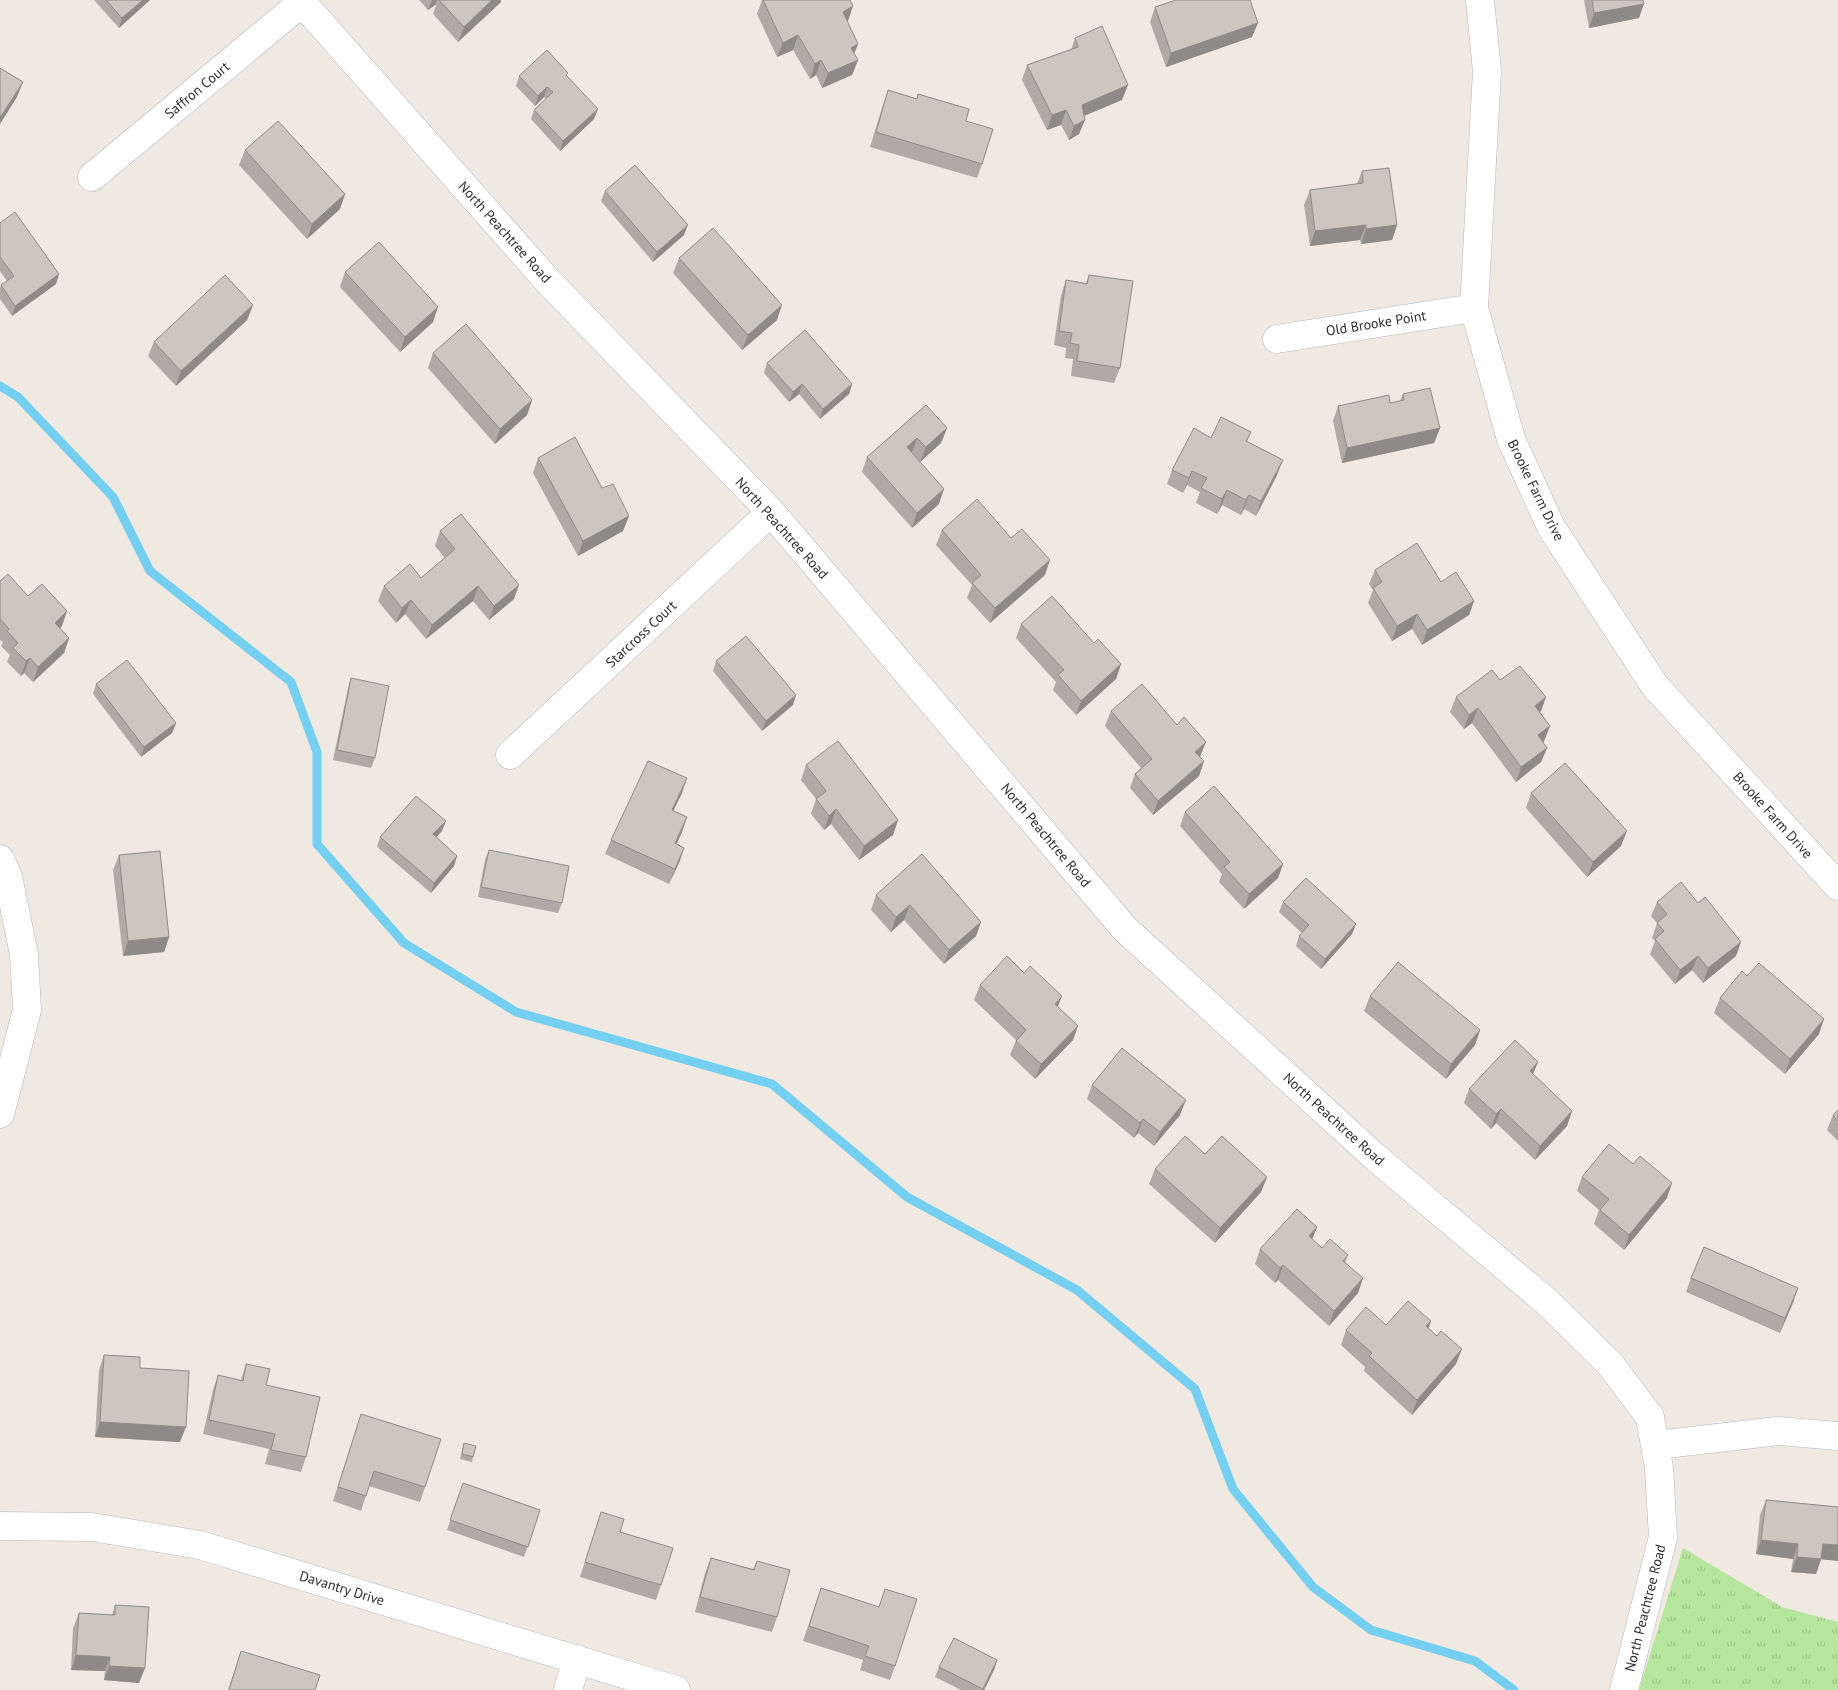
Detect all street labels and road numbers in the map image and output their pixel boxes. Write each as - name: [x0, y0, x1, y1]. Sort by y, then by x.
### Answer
- street label: Saffron Court: [161, 57, 233, 122]
- street label: North Peachtree Road: [455, 177, 555, 287]
- street label: Old Brooke Point: [1325, 306, 1428, 340]
- street label: Brooke Farm Drive: [1504, 436, 1568, 544]
- street label: North Peachtree Road: [732, 473, 832, 583]
- street label: Starcross Court: [602, 596, 680, 671]
- street label: Brooke Farm Drive: [1729, 768, 1817, 862]
- street label: North Peachtree Road: [997, 779, 1095, 891]
- street label: North Peachtree Road: [1279, 1069, 1389, 1169]
- street label: North Peachtree Road: [1620, 1542, 1670, 1674]
- street label: Davantry Drive: [297, 1567, 387, 1609]

